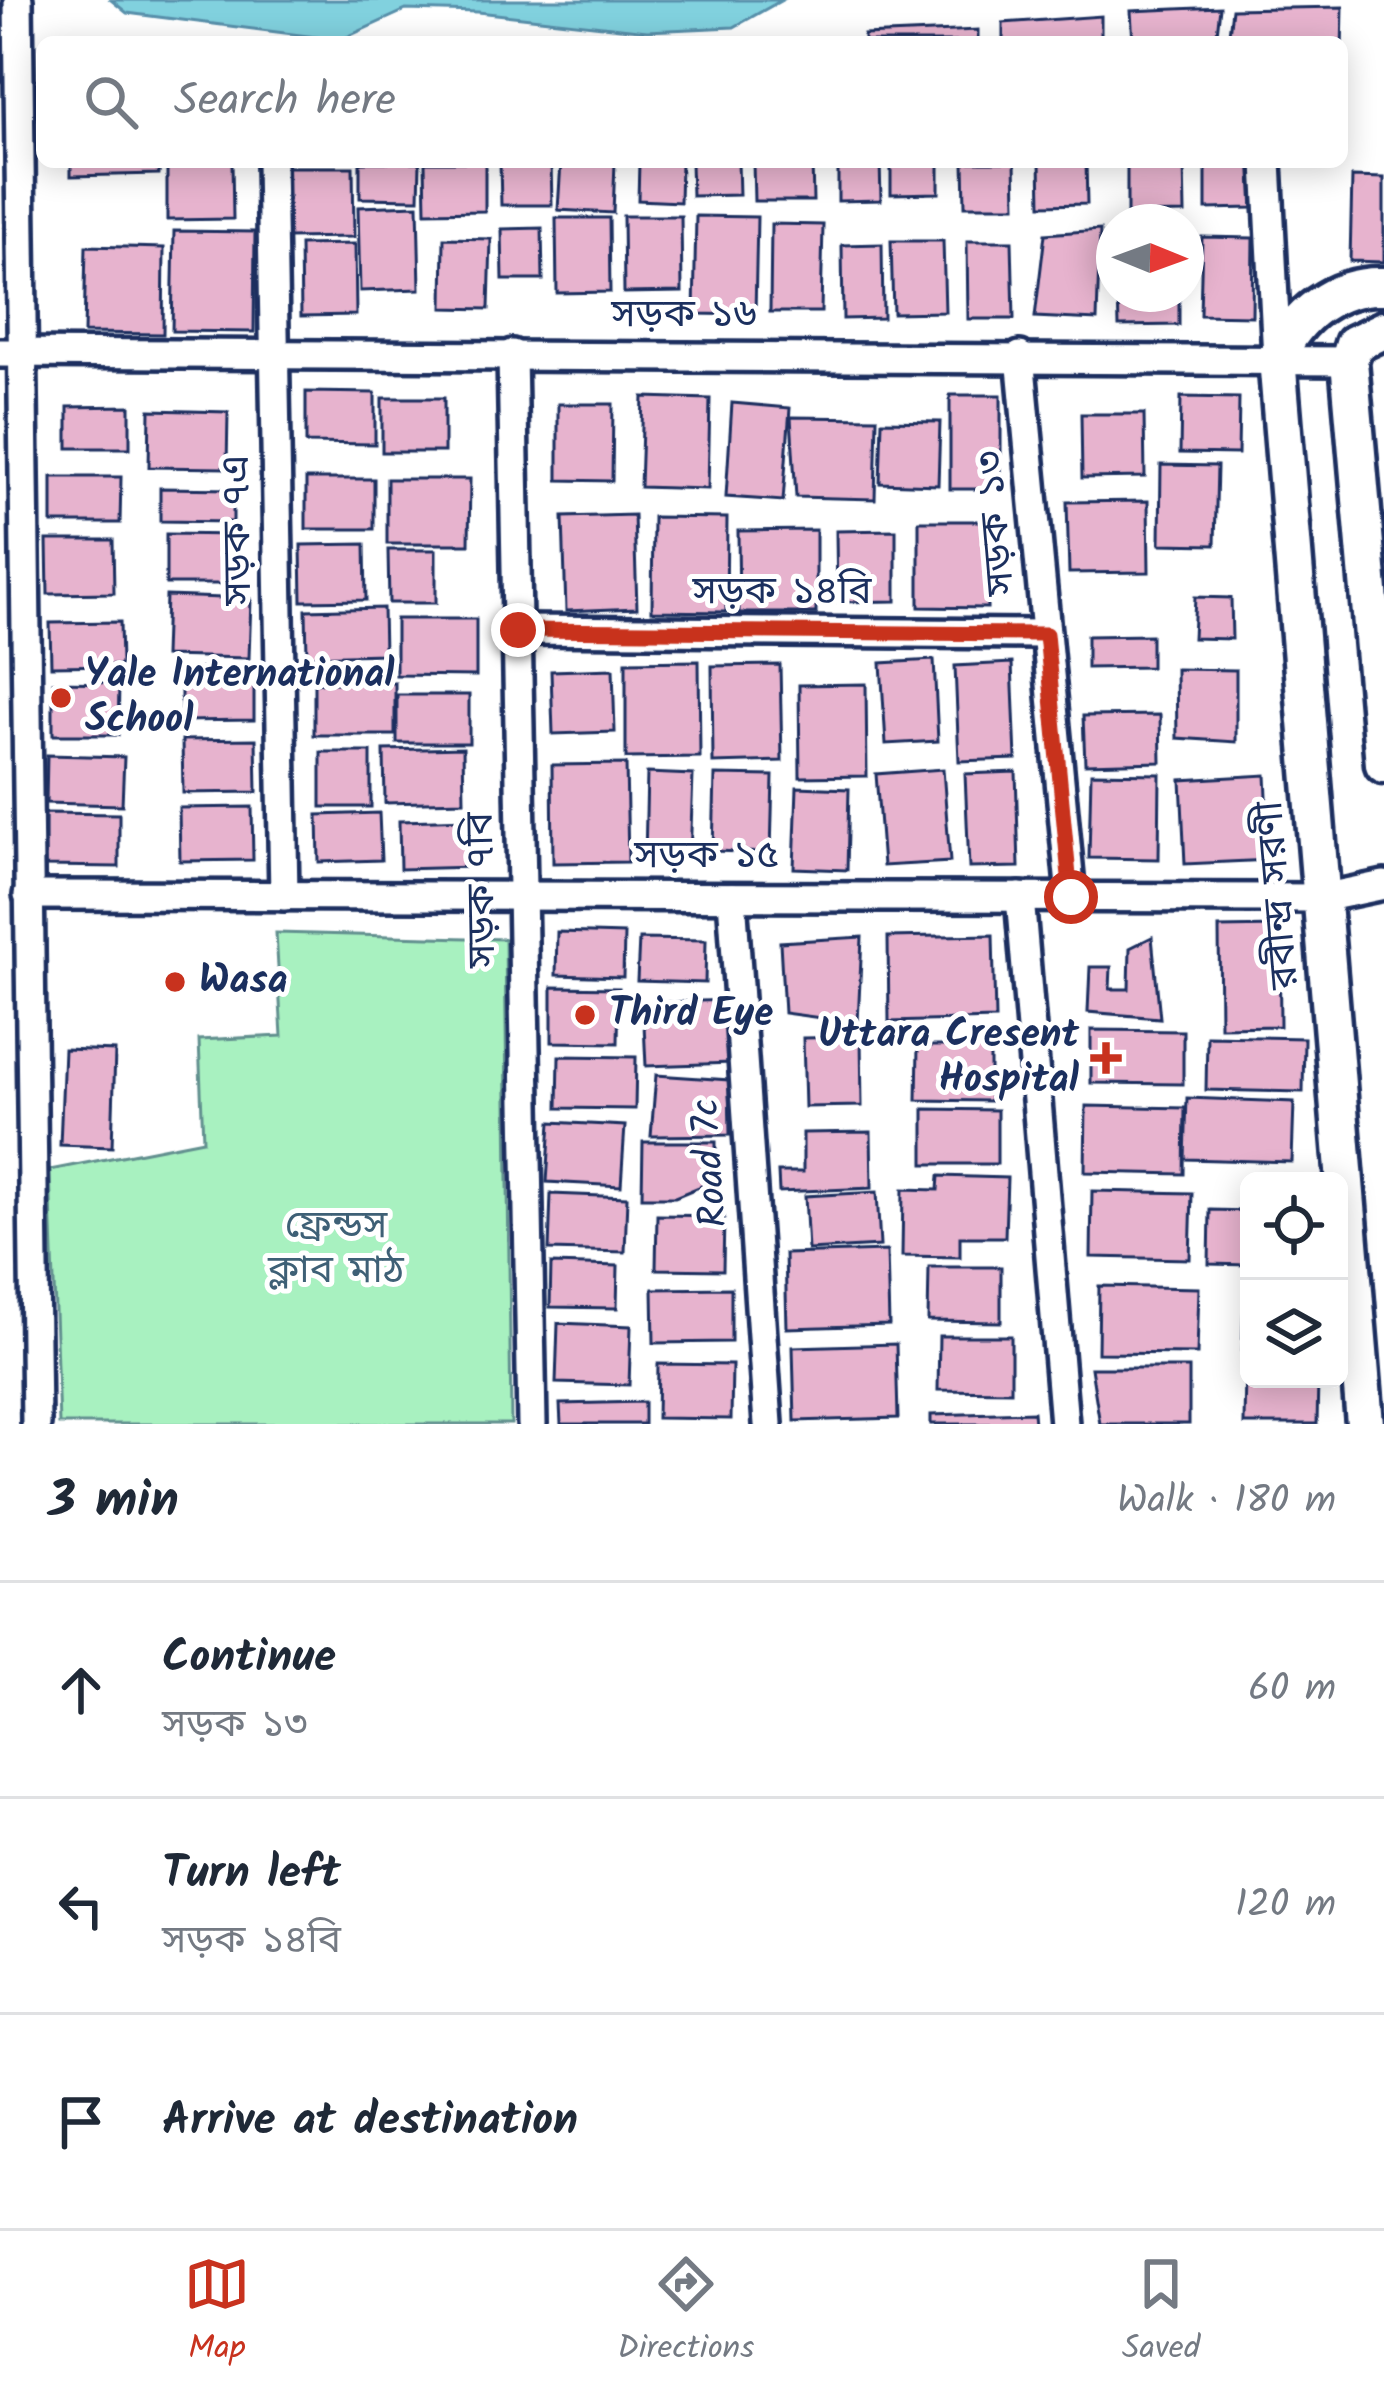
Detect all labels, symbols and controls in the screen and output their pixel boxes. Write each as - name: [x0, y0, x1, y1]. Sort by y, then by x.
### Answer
- search box: [36, 36, 1348, 168]
- text: Search here: [174, 66, 396, 138]
- icon: search: [78, 69, 144, 135]
- north arrow: [1096, 204, 1204, 312]
- street label: সড়ক ১৬: [610, 285, 757, 347]
- street label: সড়ক ১৩: [960, 448, 1034, 599]
- street label: সড়ক ৭এ: [207, 454, 271, 607]
- street label: সড়ক ১৪বি: [692, 562, 872, 624]
- route end: [491, 603, 545, 657]
- place label: Yale International School: [85, 645, 395, 752]
- marker: Yale International School: [48, 685, 74, 711]
- street label: রবীন্দ্র সরণী: [1240, 798, 1318, 993]
- street label: সড়ক ৭বি: [451, 811, 515, 969]
- street label: সড়ক ১৫: [633, 826, 780, 888]
- route start: [1044, 870, 1098, 924]
- place label: Wasa: [199, 951, 288, 1013]
- marker: Wasa: [162, 969, 188, 995]
- place label: Third Eye: [609, 984, 773, 1046]
- marker: Third Eye: [572, 1002, 598, 1028]
- place label: Uttara Cresent Hospital: [818, 1005, 1080, 1112]
- marker: Uttara Cresent Hospital: [1090, 1042, 1122, 1074]
- street label: Road 7c: [676, 1096, 746, 1230]
- map controls: [1240, 1172, 1348, 1388]
- button: locate: [1240, 1172, 1348, 1280]
- park label: ফ্রেন্ডস ক্লাব মাঠ: [267, 1196, 405, 1303]
- button: layers: [1240, 1280, 1348, 1388]
- text: 3 min: [48, 1462, 179, 1543]
- text: Walk · 180 m: [1117, 1471, 1336, 1533]
- text: Continue: [162, 1623, 336, 1695]
- icon: ahead: [48, 1657, 114, 1723]
- text: 60 m: [1248, 1659, 1336, 1721]
- text: সড়ক ১৩: [162, 1695, 307, 1757]
- text: Turn left: [162, 1839, 341, 1911]
- icon: left: [48, 1873, 114, 1939]
- text: 120 m: [1235, 1875, 1336, 1937]
- text: সড়ক ১৪বি: [162, 1911, 341, 1973]
- text: Arrive at destination: [162, 2086, 578, 2158]
- icon: arrive: [48, 2089, 114, 2155]
- tab: Map: [184, 2251, 250, 2376]
- tab: Directions: [617, 2251, 754, 2376]
- tab: Saved: [1122, 2251, 1200, 2376]

